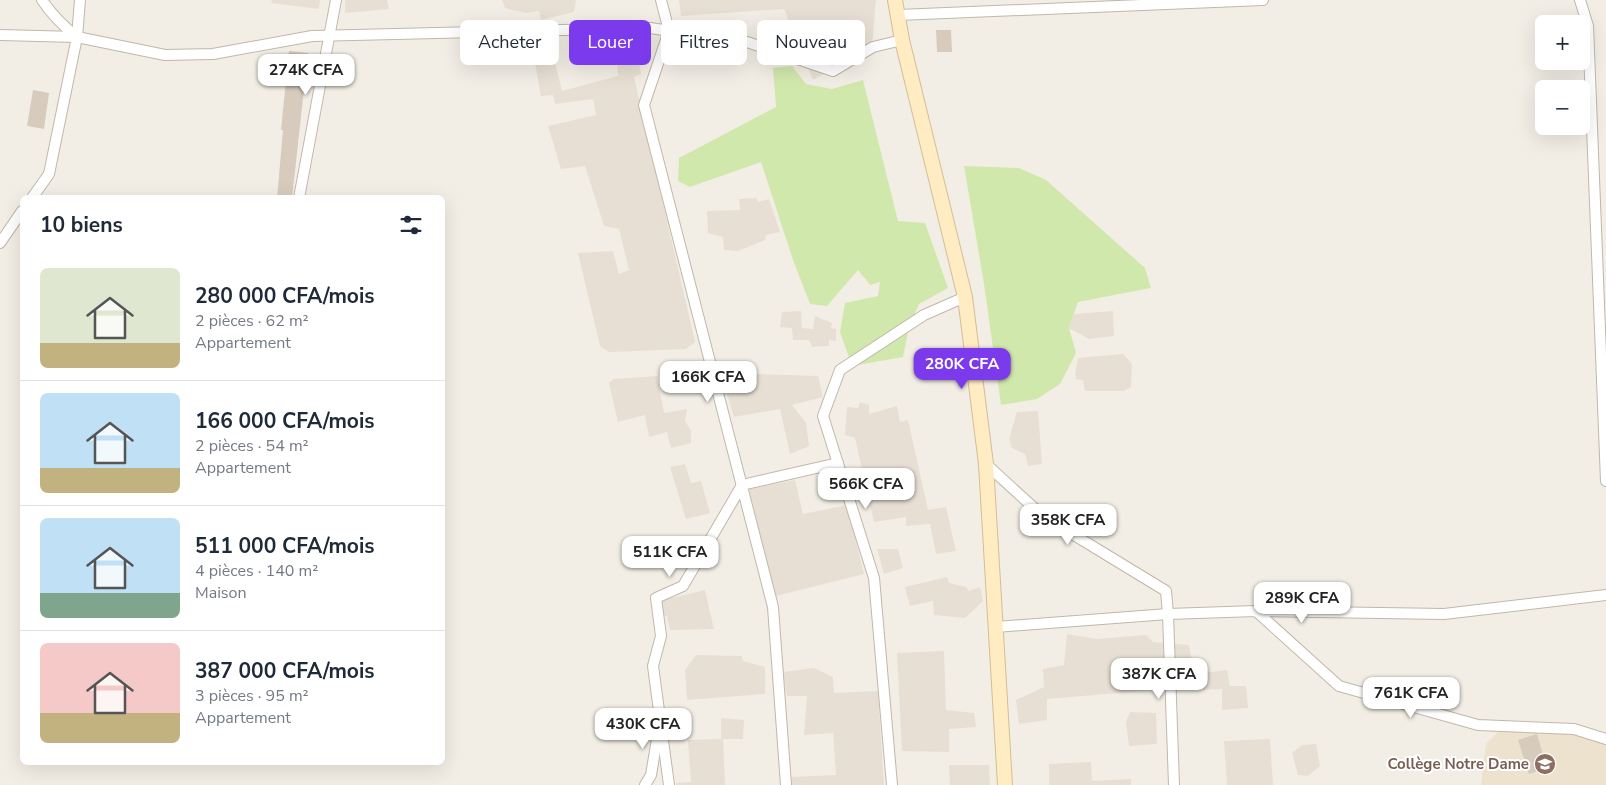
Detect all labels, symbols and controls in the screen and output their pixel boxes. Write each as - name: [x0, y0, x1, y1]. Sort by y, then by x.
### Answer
- map controls: [1535, 15, 1590, 135]
- button: +: [1535, 15, 1590, 70]
- chip: Acheter: [460, 20, 559, 65]
- chip: Louer: [569, 20, 651, 65]
- chip: Filtres: [661, 20, 747, 65]
- chip: Nouveau: [757, 20, 865, 65]
- pin: 274K CFA: [254, 54, 358, 96]
- text: 274K CFA: [269, 59, 343, 81]
- button: −: [1535, 80, 1590, 135]
- text: 10 biens: [40, 211, 123, 239]
- icon: filters: [397, 211, 425, 239]
- text: 280 000 CFA/mois: [195, 282, 375, 310]
- icon: home: [80, 288, 140, 348]
- text: 2 pièces · 62 m²: [195, 310, 309, 332]
- text: Appartement: [195, 332, 291, 354]
- pin: 280K CFA: [910, 348, 1014, 390]
- text: 280K CFA: [925, 353, 999, 375]
- pin: 166K CFA: [656, 360, 760, 403]
- text: 166K CFA: [671, 366, 745, 388]
- text: 166 000 CFA/mois: [195, 407, 375, 435]
- icon: home: [80, 413, 140, 473]
- text: 2 pièces · 54 m²: [195, 435, 309, 457]
- text: Appartement: [195, 457, 291, 479]
- pin: 566K CFA: [814, 468, 918, 510]
- text: 566K CFA: [829, 473, 903, 495]
- pin: 358K CFA: [1016, 504, 1120, 546]
- text: 358K CFA: [1031, 509, 1105, 531]
- text: 511 000 CFA/mois: [195, 532, 375, 560]
- pin: 511K CFA: [618, 536, 722, 578]
- icon: home: [80, 538, 140, 598]
- text: 511K CFA: [633, 541, 707, 563]
- text: 4 pièces · 140 m²: [195, 560, 318, 582]
- text: Maison: [195, 582, 247, 604]
- pin: 289K CFA: [1250, 582, 1354, 624]
- text: 289K CFA: [1265, 587, 1339, 609]
- text: 387 000 CFA/mois: [195, 657, 375, 685]
- pin: 387K CFA: [1107, 658, 1211, 700]
- icon: home: [80, 663, 140, 723]
- text: 387K CFA: [1122, 663, 1196, 685]
- pin: 761K CFA: [1359, 676, 1463, 719]
- text: 761K CFA: [1374, 682, 1448, 704]
- text: 3 pièces · 95 m²: [195, 685, 309, 707]
- text: Appartement: [195, 707, 291, 729]
- pin: 430K CFA: [591, 708, 695, 750]
- text: 430K CFA: [606, 713, 680, 735]
- school or university icon: Collège Notre Dame: [1533, 752, 1557, 776]
- place label: Collège Notre Dame: [1387, 754, 1529, 774]

